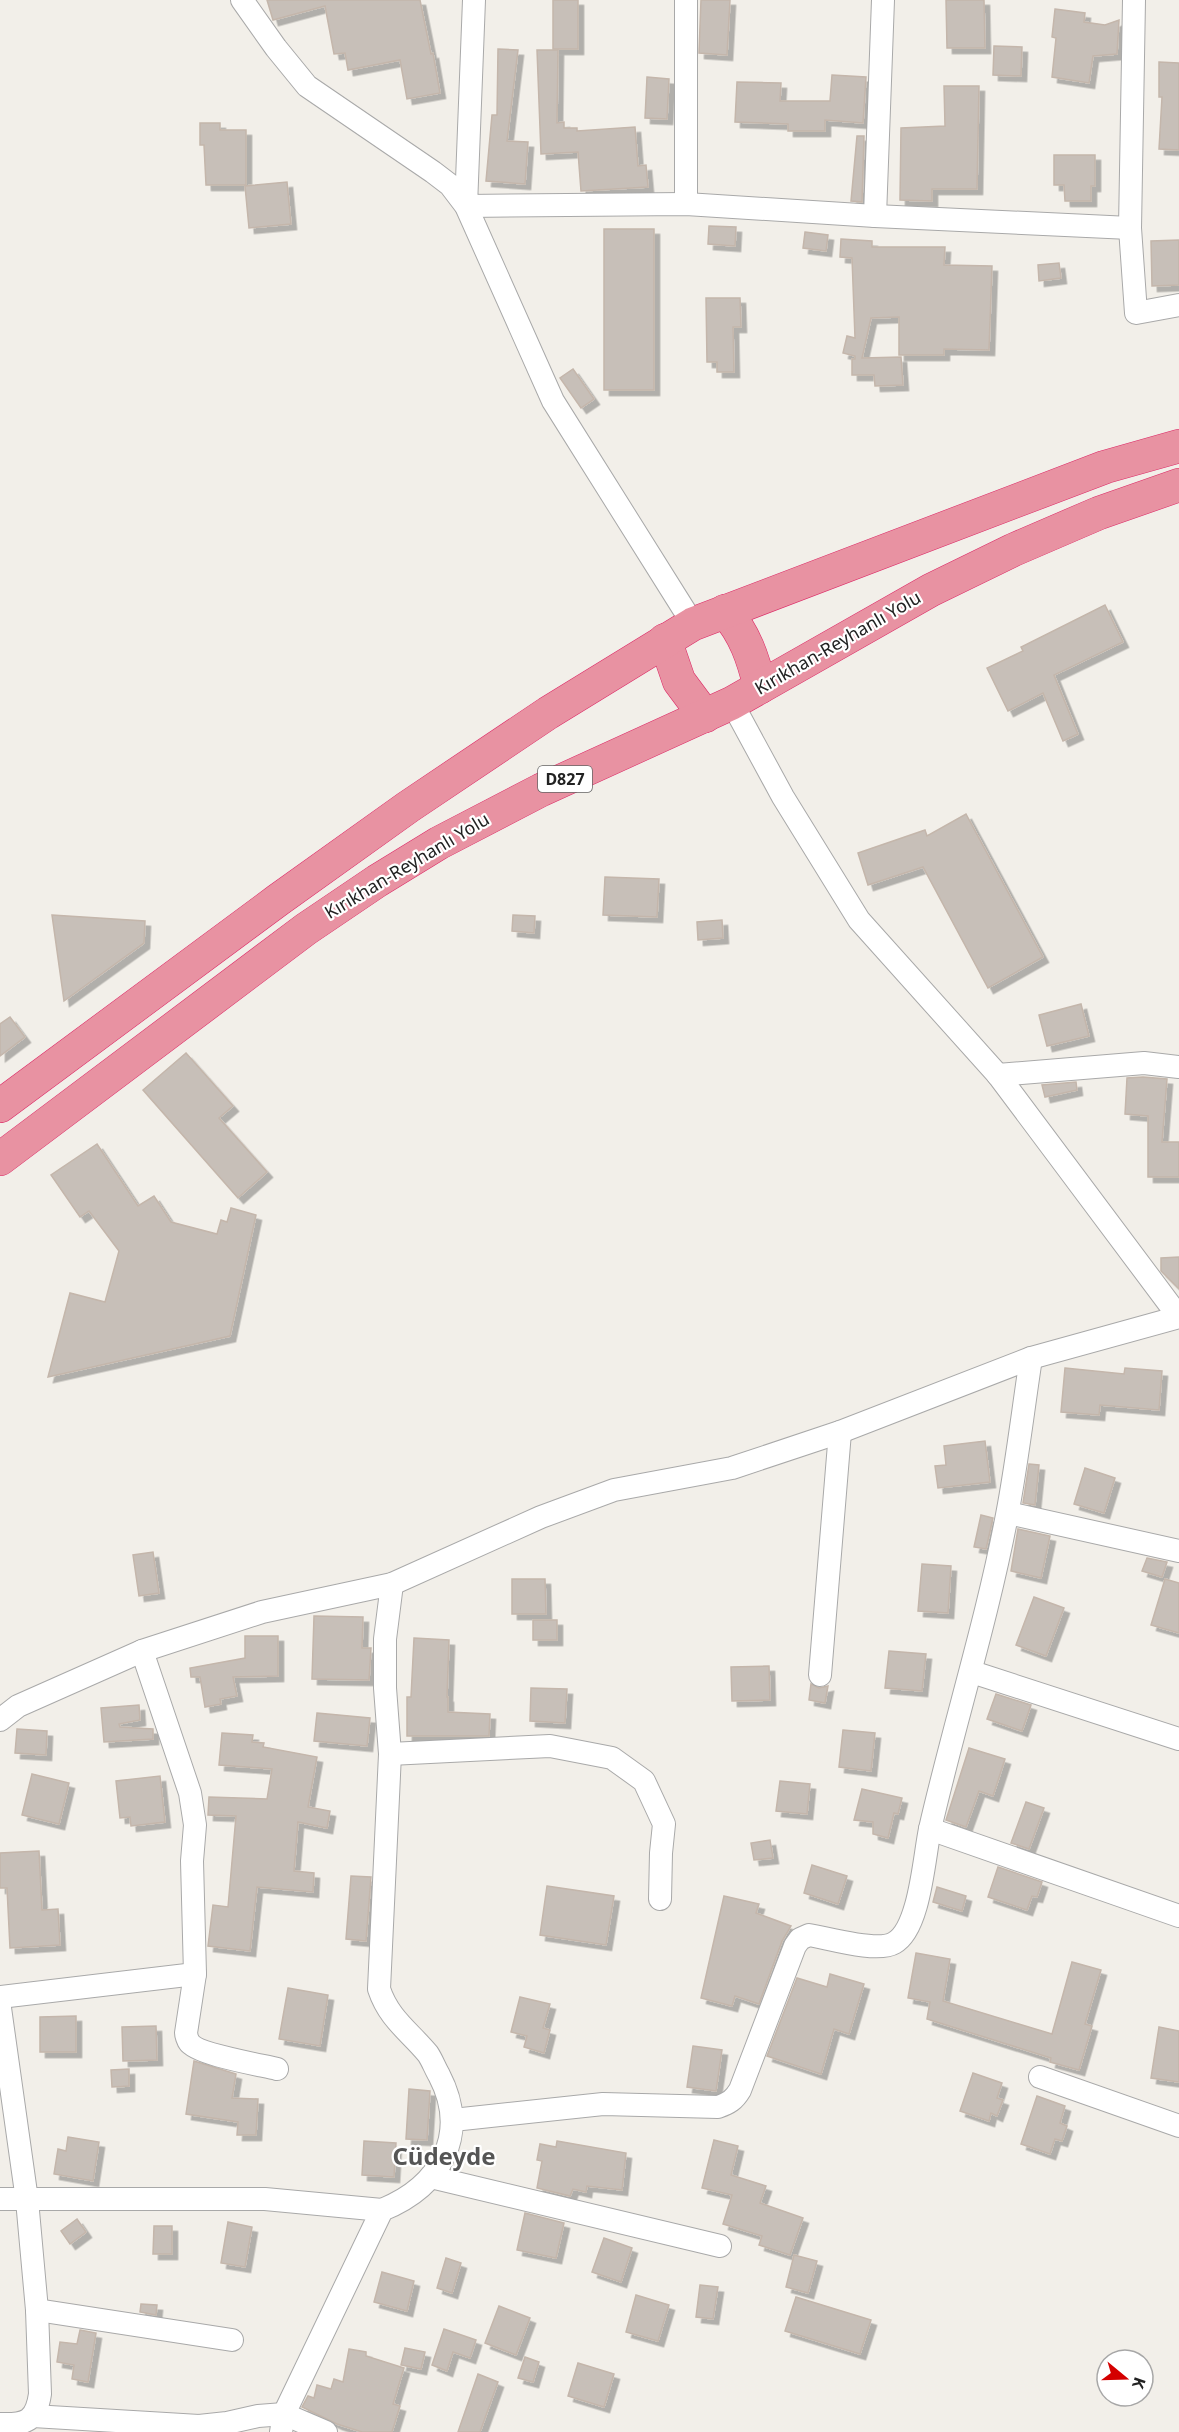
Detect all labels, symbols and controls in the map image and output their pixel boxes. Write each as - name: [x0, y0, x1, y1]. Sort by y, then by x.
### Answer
- street label: Kırıkhan-Reyhanlı Yolu: [750, 585, 925, 700]
- road number: D827: [538, 766, 592, 792]
- street label: Kırıkhan-Reyhanlı Yolu: [320, 806, 493, 924]
- district label: Cüdeyde: [392, 2139, 496, 2172]
- north arrow: [1095, 2348, 1155, 2408]
- text: K: [1127, 2374, 1151, 2392]

